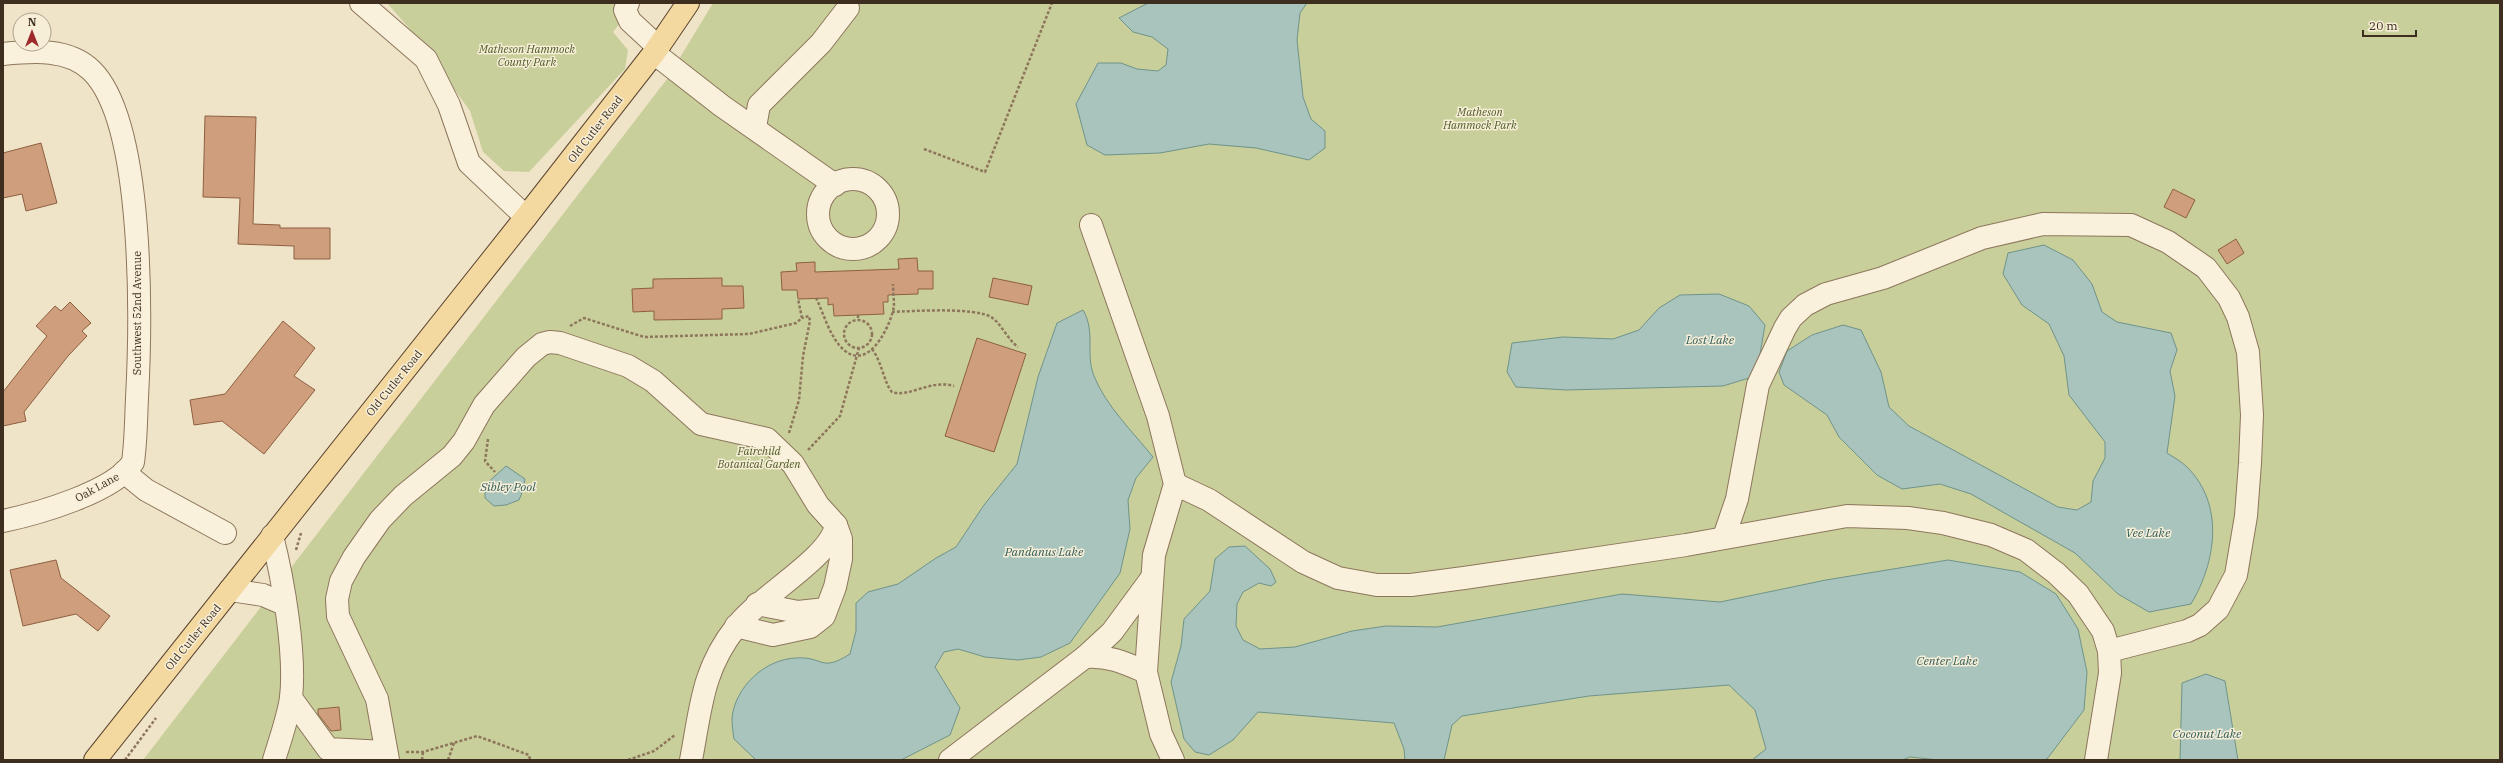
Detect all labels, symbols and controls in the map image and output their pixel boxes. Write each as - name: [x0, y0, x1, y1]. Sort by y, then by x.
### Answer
- north arrow: [12, 12, 52, 52]
- scale bar: [2363, 12, 2416, 38]
- text: N: [28, 15, 37, 29]
- text: 20 m: [2369, 18, 2398, 33]
- park label: Matheson Hammock County Park: [478, 42, 575, 69]
- street label: Old Cutler Road: [565, 92, 626, 165]
- park label: Matheson Hammock Park: [1442, 105, 1517, 132]
- street label: Southwest 52nd Avenue: [130, 251, 144, 375]
- water label: Lost Lake: [1685, 332, 1735, 347]
- street label: Old Cutler Road: [363, 347, 425, 419]
- park label: Fairchild Botanical Garden: [717, 444, 801, 471]
- street label: Oak Lane: [72, 469, 122, 505]
- water label: Sibley Pool: [479, 479, 536, 494]
- water label: Vee Lake: [2126, 525, 2171, 540]
- water label: Pandanus Lake: [1004, 544, 1084, 559]
- street label: Old Cutler Road: [162, 601, 224, 673]
- water label: Center Lake: [1916, 653, 1978, 668]
- water label: Coconut Lake: [2173, 726, 2242, 741]

